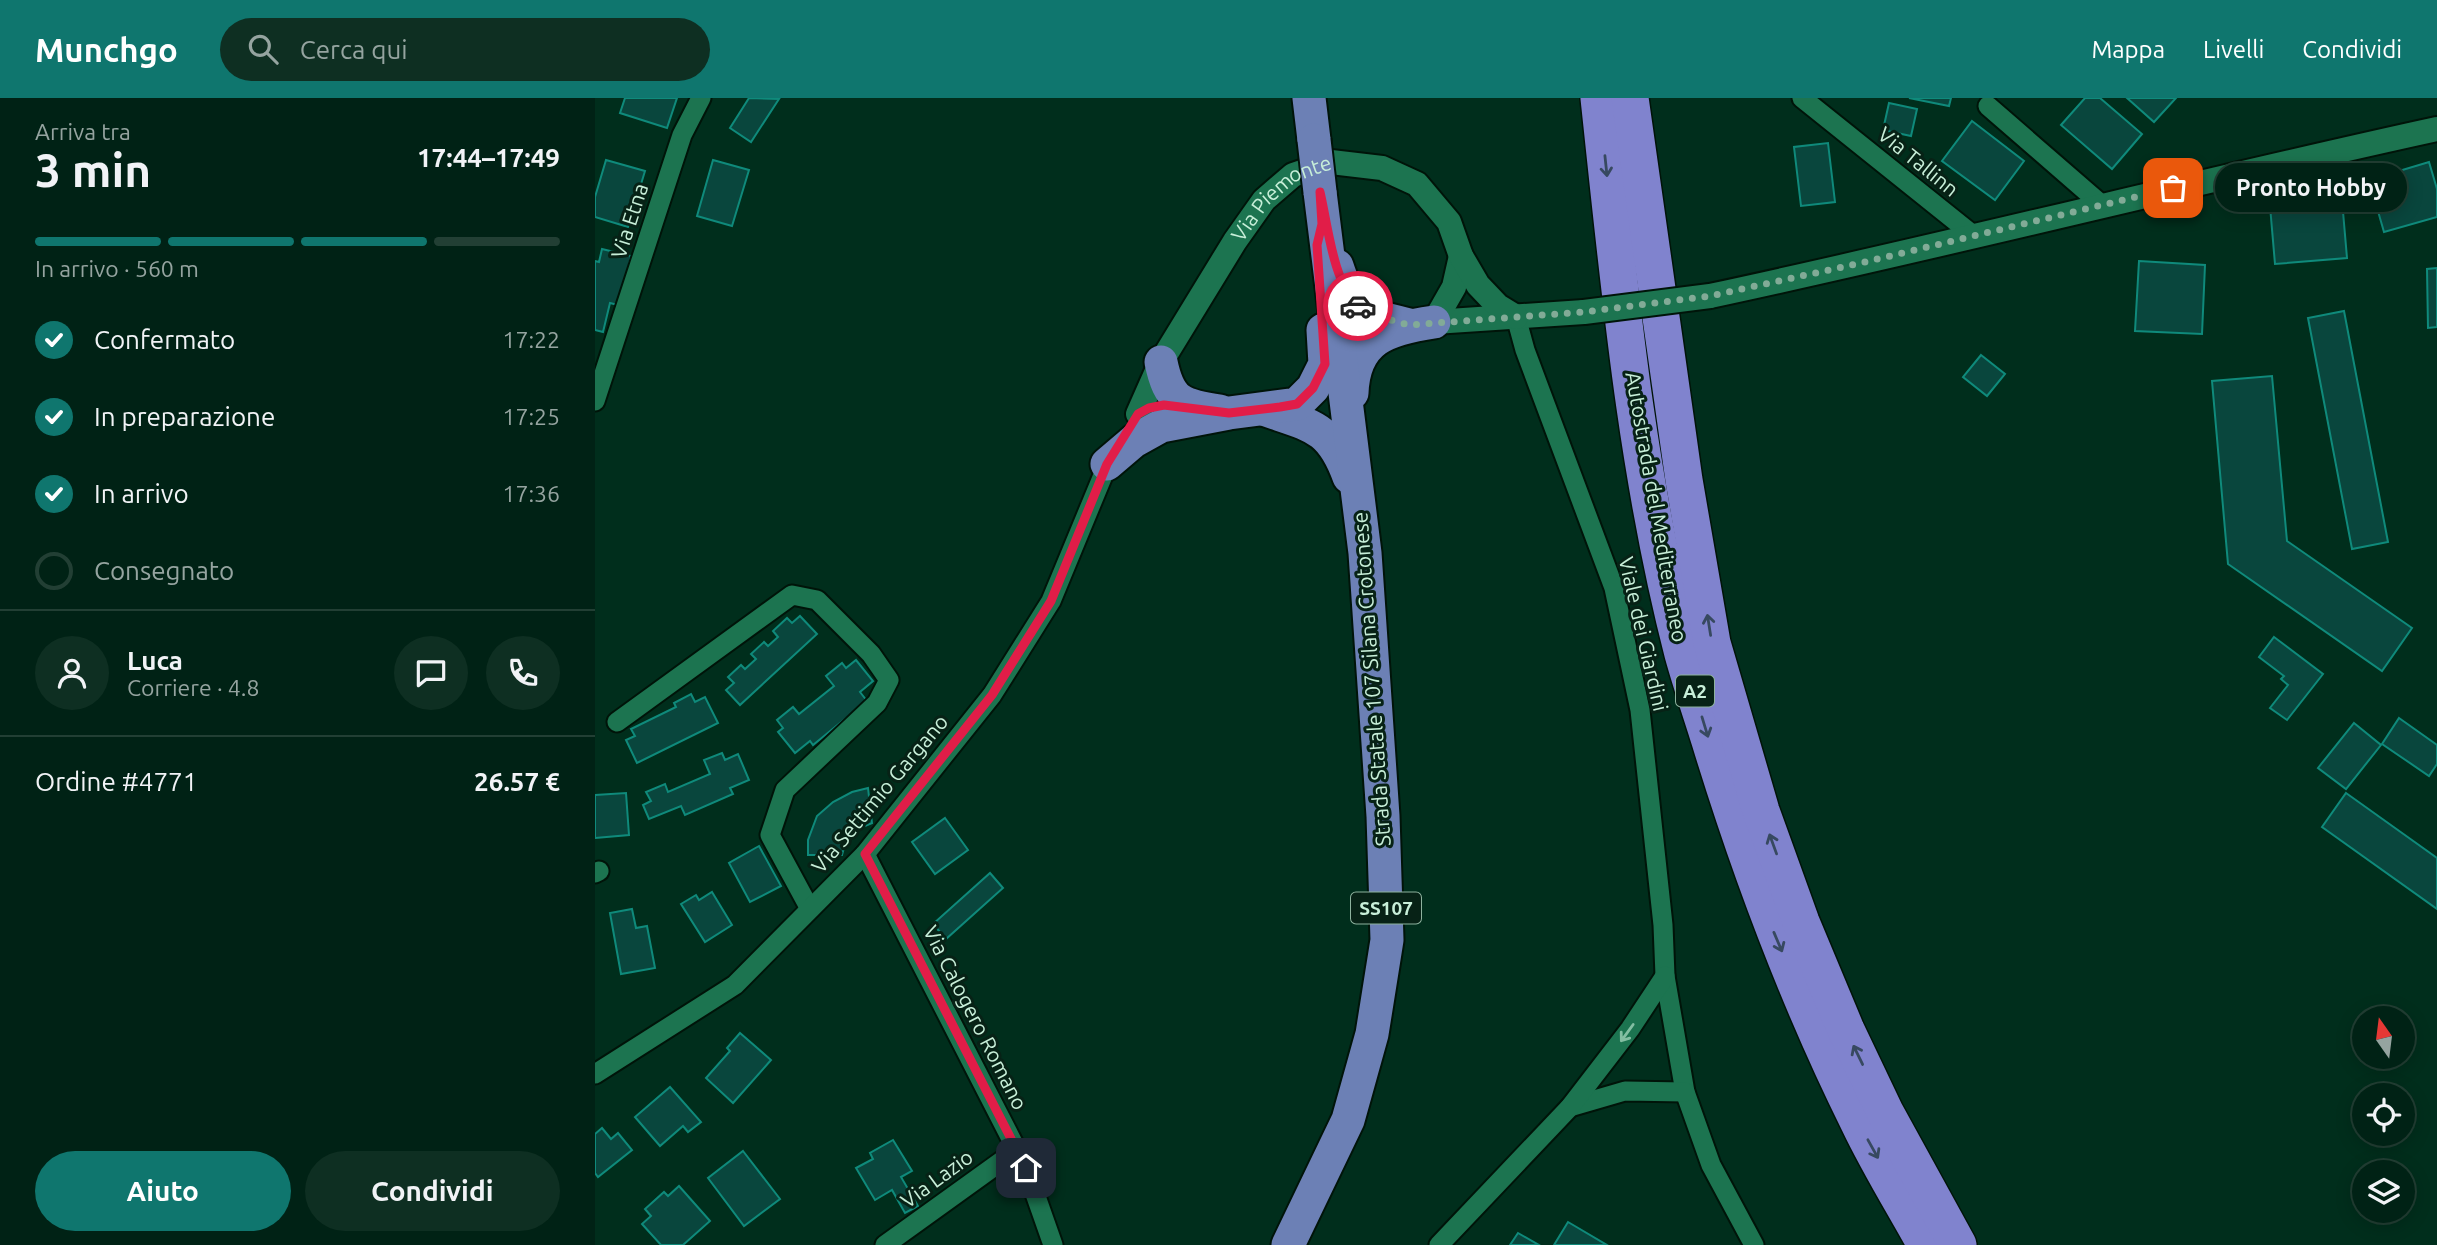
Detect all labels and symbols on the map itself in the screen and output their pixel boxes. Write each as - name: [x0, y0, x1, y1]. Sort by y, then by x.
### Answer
- street label: Via Tallinn: [1874, 122, 1964, 201]
- street label: Via Piemonte: [1226, 150, 1334, 246]
- one-way arrow: [1600, 154, 1613, 177]
- pin: [2143, 158, 2203, 218]
- callout: Pronto Hobby: [2215, 164, 2407, 212]
- street label: Via Etna: [606, 180, 652, 261]
- courier: [1323, 271, 1393, 341]
- street label: Autostrada del Mediterraneo: [1621, 370, 1693, 644]
- street label: Strada Statale 107 Silana Crotonese: [1347, 511, 1395, 847]
- street label: Viale dei Giardini: [1615, 554, 1673, 713]
- one-way arrow: [1702, 615, 1715, 637]
- road number: A2: [1676, 676, 1714, 706]
- street label: Via Settimio Gargano: [806, 709, 952, 877]
- one-way arrow: [1700, 715, 1713, 737]
- one-way arrow: [1766, 833, 1778, 855]
- road number: SS107: [1351, 892, 1421, 923]
- street label: Via Calogero Romano: [919, 921, 1033, 1114]
- one-way arrow: [1773, 931, 1786, 952]
- north arrow: [2352, 1006, 2415, 1069]
- one-way arrow: [1620, 1023, 1634, 1042]
- one-way arrow: [1850, 1045, 1864, 1066]
- pin: [996, 1138, 1056, 1198]
- one-way arrow: [1867, 1138, 1880, 1159]
- street label: Via Lazio: [896, 1144, 977, 1212]

